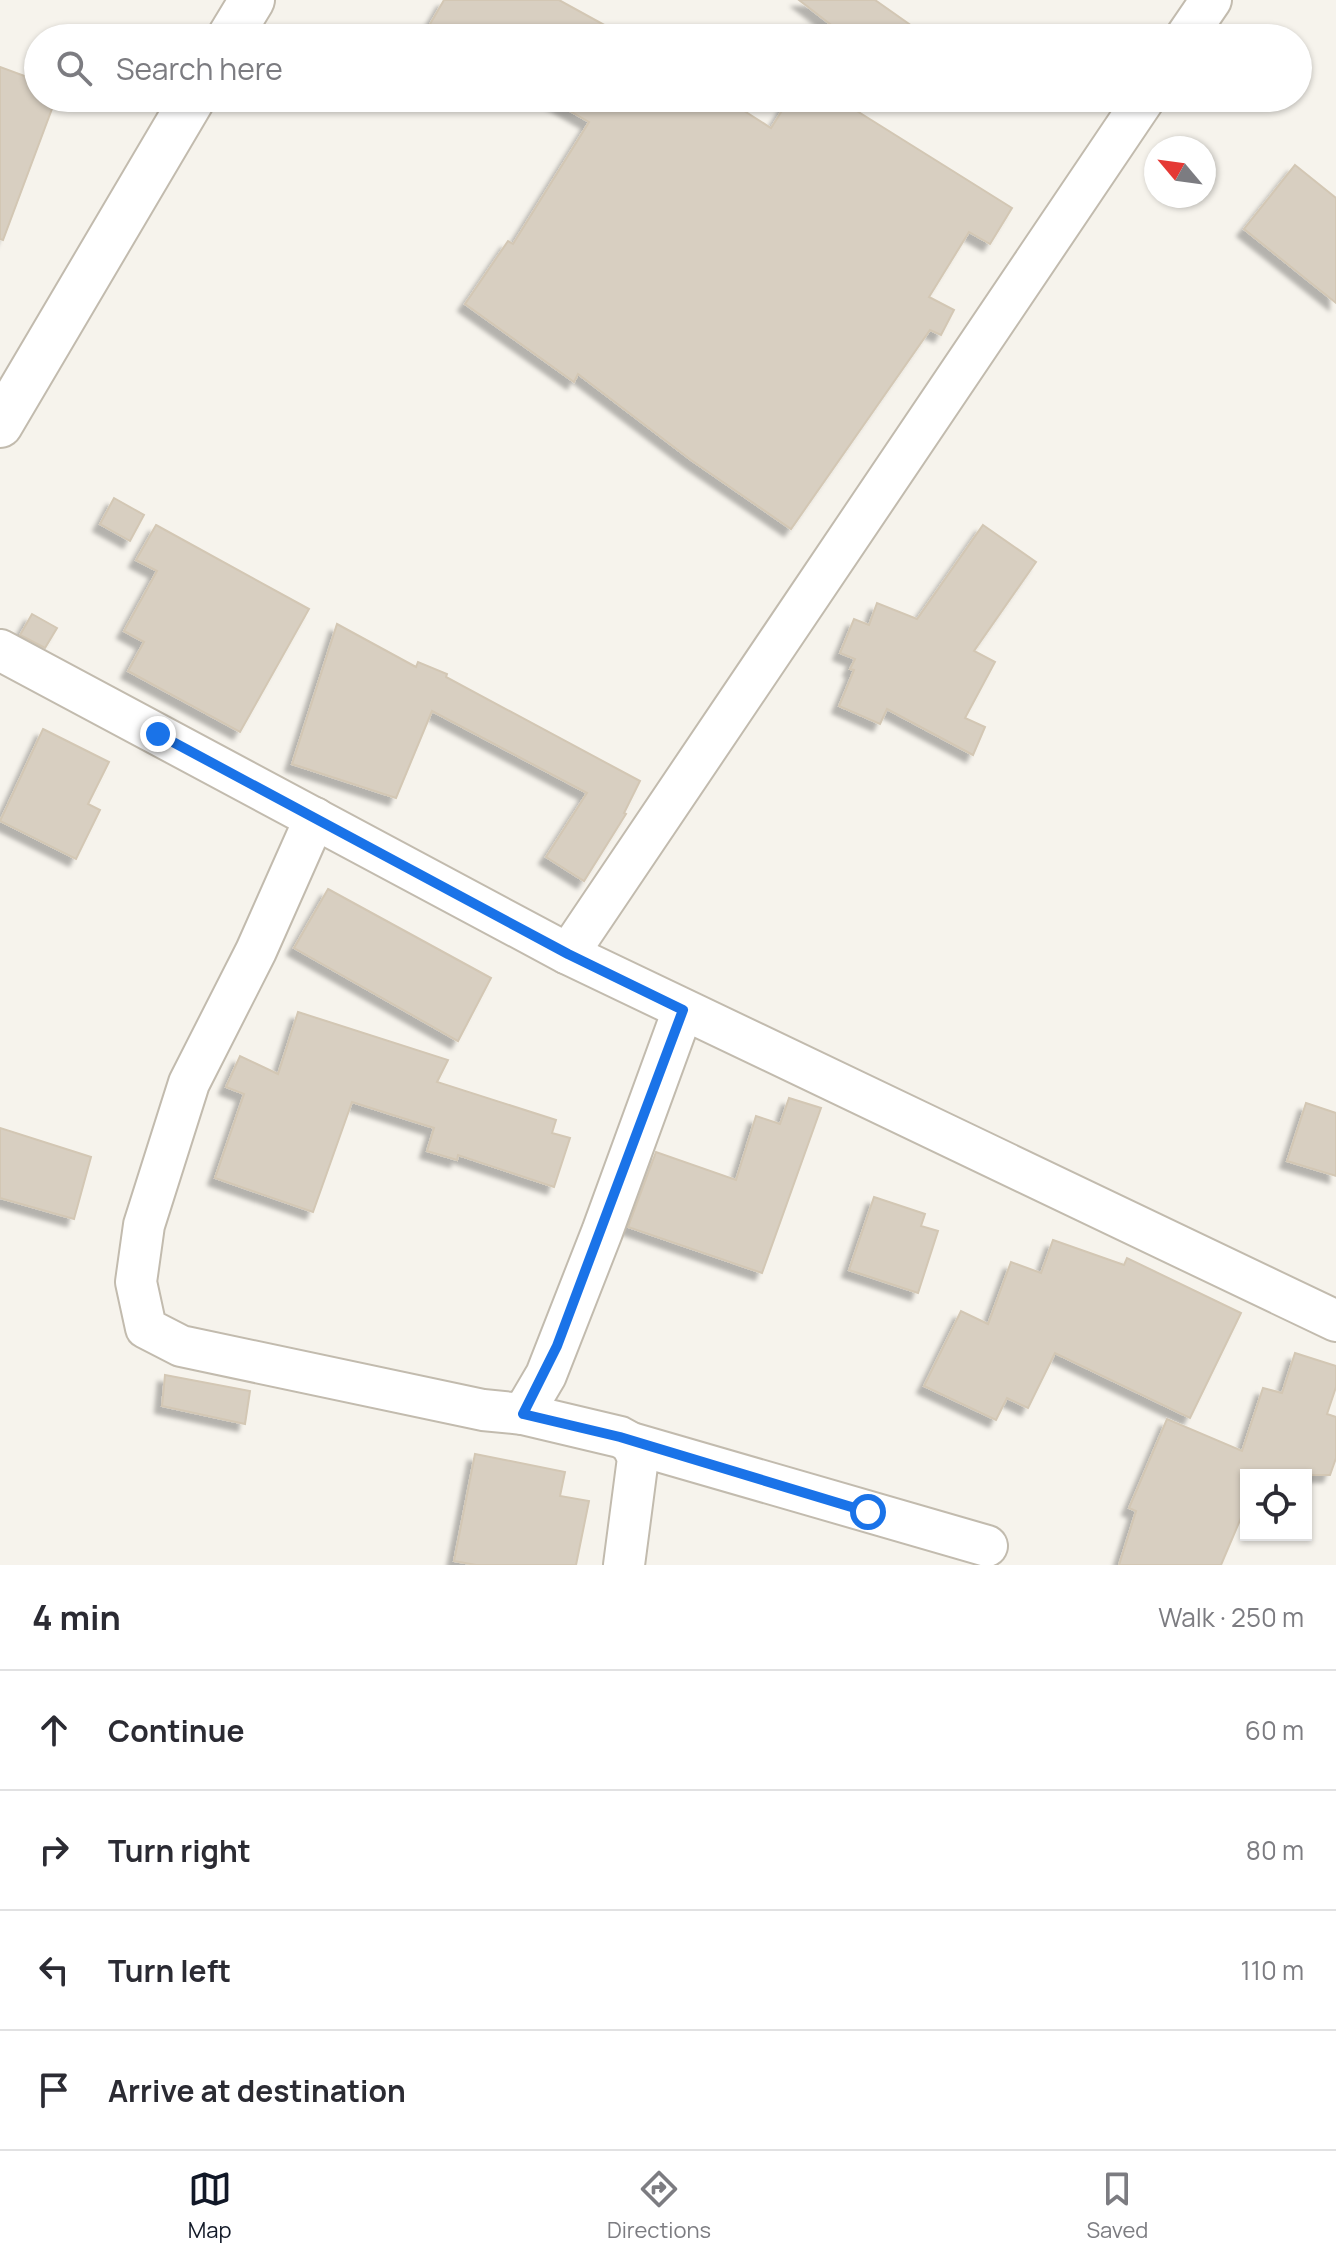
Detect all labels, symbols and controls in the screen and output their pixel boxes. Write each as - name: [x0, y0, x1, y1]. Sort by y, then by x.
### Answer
- search box: [24, 24, 1312, 112]
- icon: search: [52, 46, 96, 90]
- text: Search here: [116, 48, 283, 89]
- north arrow: [1144, 136, 1216, 208]
- route end: [140, 716, 176, 752]
- map controls: [1240, 1469, 1312, 1541]
- button: locate: [1240, 1469, 1312, 1541]
- route start: [850, 1494, 886, 1530]
- text: 4 min: [32, 1594, 121, 1640]
- text: Walk · 250 m: [1158, 1599, 1304, 1635]
- icon: ahead: [32, 1708, 76, 1752]
- text: Continue: [108, 1710, 244, 1751]
- text: 60 m: [1245, 1712, 1304, 1748]
- icon: right: [32, 1828, 76, 1872]
- text: Turn right: [108, 1830, 251, 1871]
- text: 80 m: [1246, 1832, 1304, 1868]
- icon: left: [32, 1948, 76, 1992]
- text: Turn left: [108, 1950, 231, 1991]
- text: 110 m: [1241, 1952, 1304, 1988]
- icon: arrive: [32, 2068, 76, 2112]
- text: Arrive at destination: [108, 2070, 406, 2111]
- tab: Map: [188, 2167, 232, 2245]
- tab: Directions: [607, 2167, 711, 2245]
- tab: Saved: [1086, 2167, 1148, 2245]

